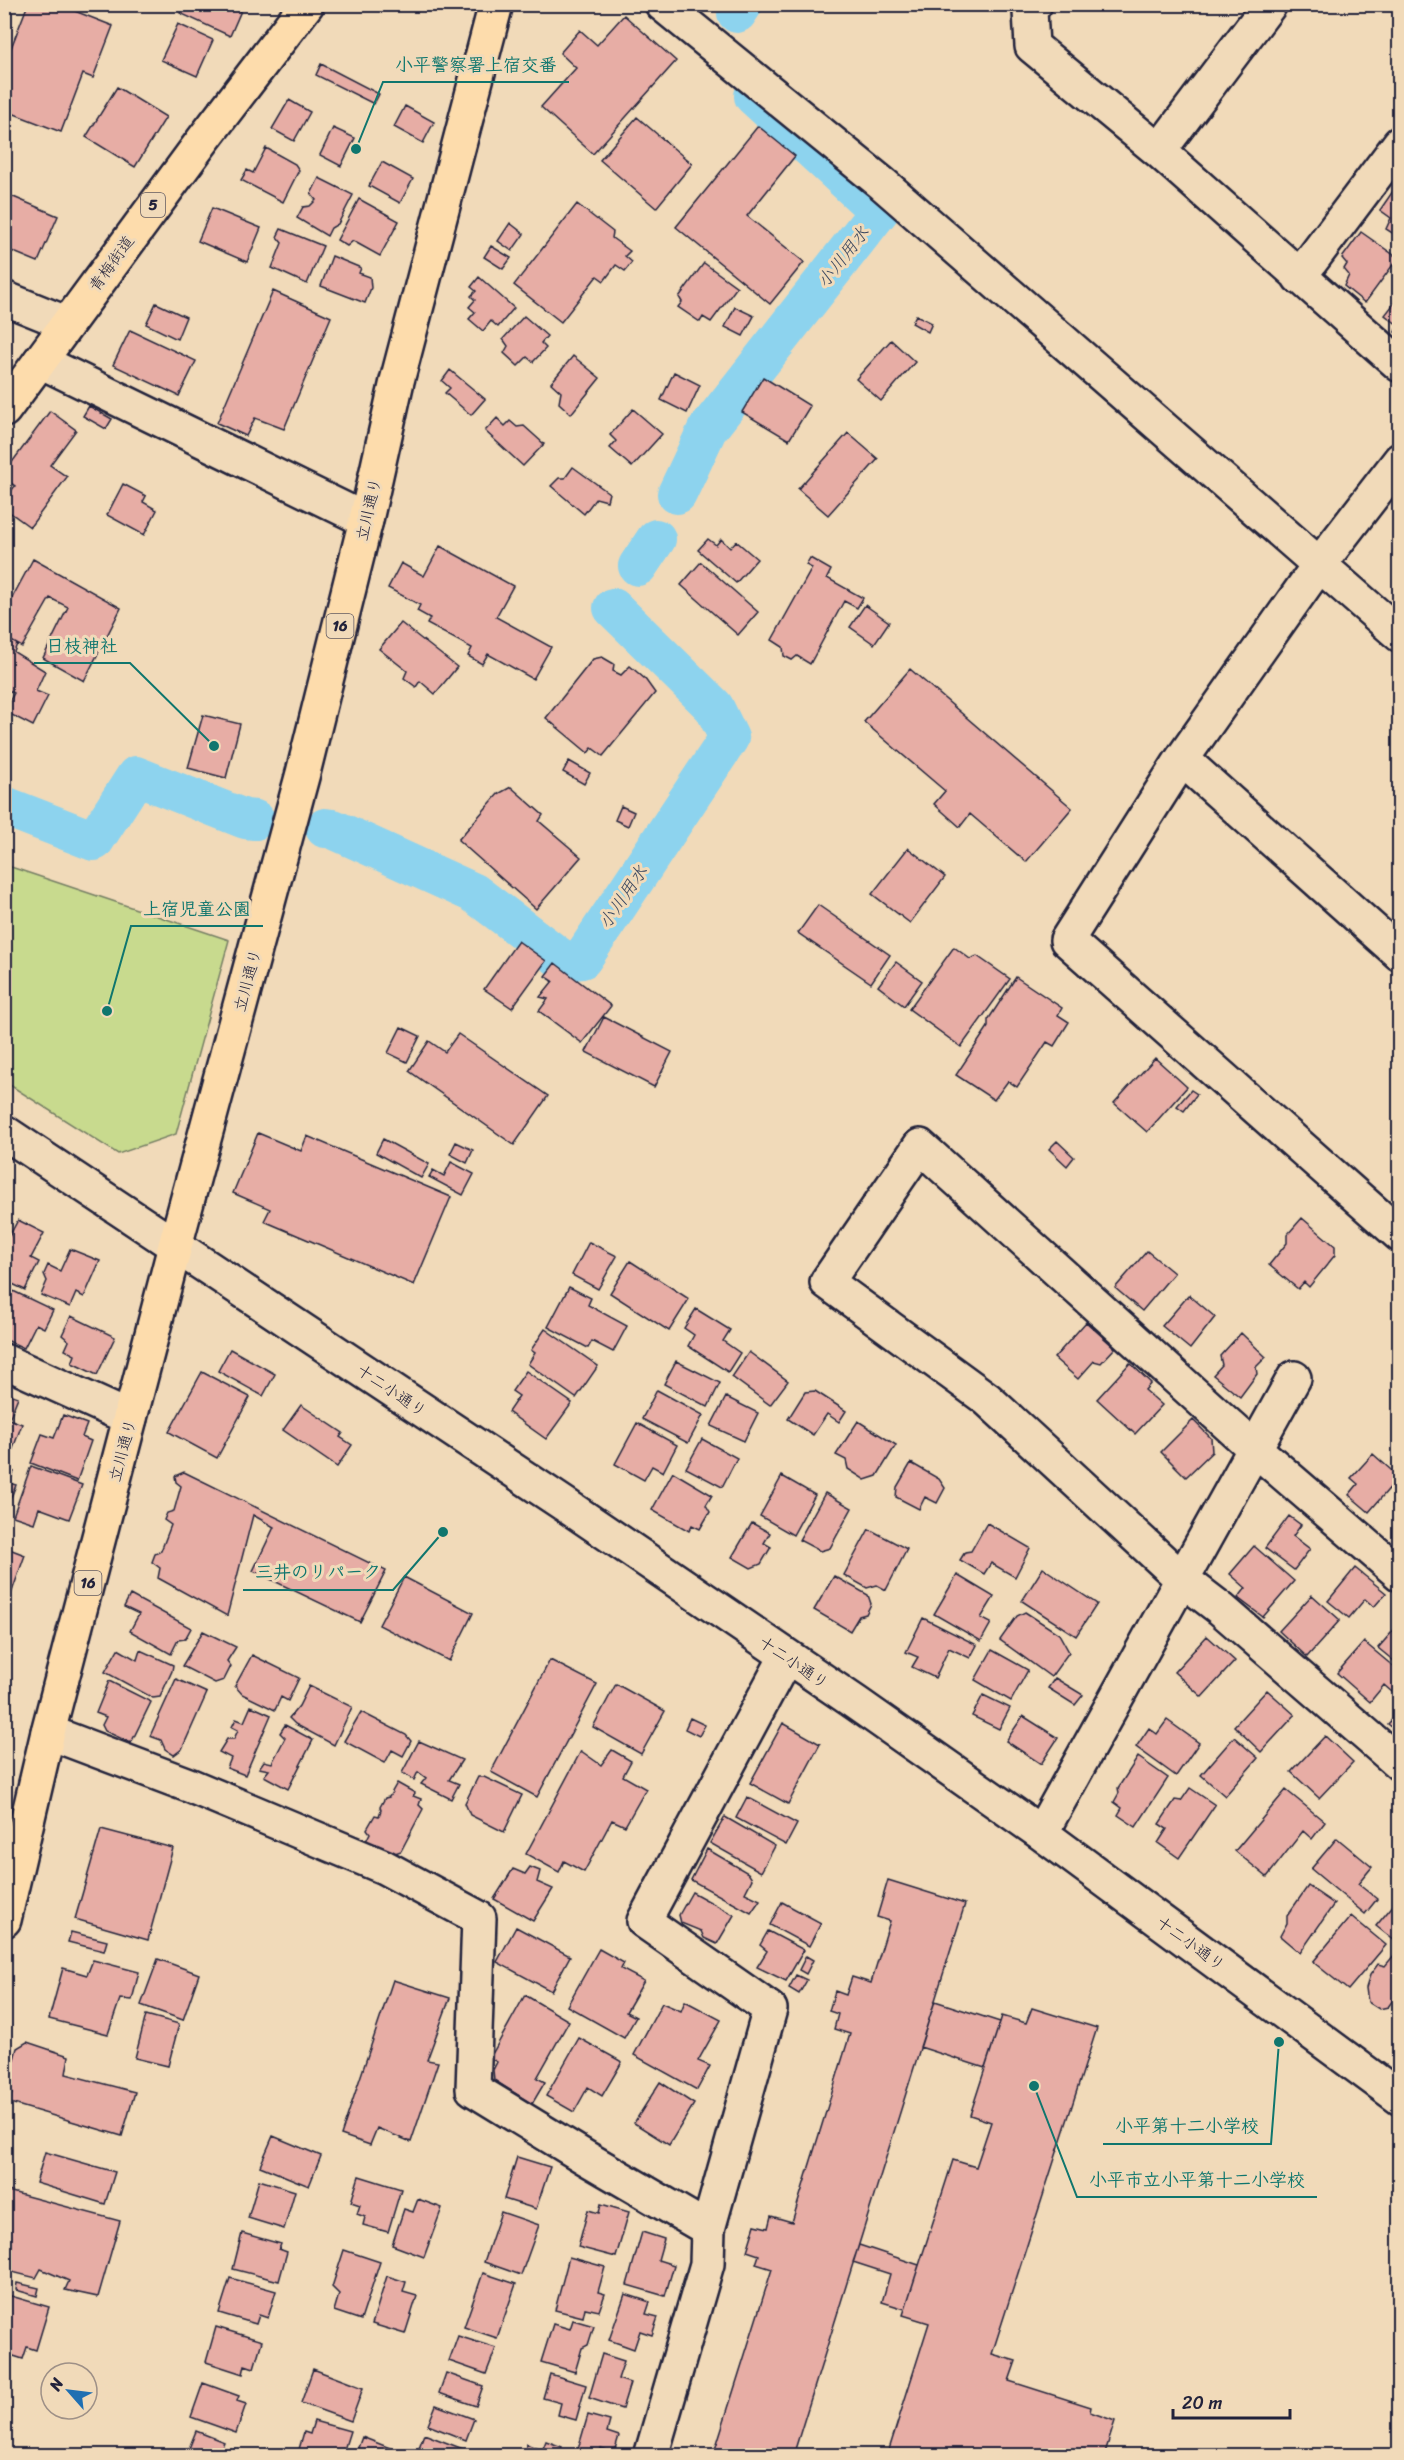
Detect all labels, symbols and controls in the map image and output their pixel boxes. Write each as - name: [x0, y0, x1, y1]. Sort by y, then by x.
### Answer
- callout: 小平警察署上宿交番: [383, 46, 569, 82]
- text: 小平警察署上宿交番: [395, 49, 557, 81]
- road number: 5: [141, 193, 165, 217]
- water label: 小川用水: [808, 219, 878, 295]
- street label: 青梅街道: [81, 229, 142, 298]
- street label: 立川通り: [347, 475, 390, 544]
- road number: 16: [326, 614, 354, 638]
- callout: 日枝神社: [34, 627, 130, 663]
- text: 日枝神社: [46, 630, 118, 662]
- water label: 小川用水: [590, 858, 656, 936]
- callout: 上宿児童公園: [131, 890, 263, 926]
- text: 上宿児童公園: [143, 893, 251, 925]
- street label: 立川通り: [225, 945, 270, 1015]
- street label: 十二小通り: [350, 1356, 433, 1425]
- street label: 立川通り: [100, 1415, 145, 1485]
- callout: 三井のリパーク: [243, 1554, 393, 1590]
- text: 三井のリパーク: [255, 1556, 381, 1588]
- road number: 16: [74, 1571, 101, 1595]
- street label: 十二小通り: [752, 1628, 835, 1697]
- street label: 十二小通り: [1150, 1908, 1232, 1979]
- callout: 小平第十二小学校: [1103, 2108, 1271, 2144]
- text: 小平第十二小学校: [1115, 2110, 1259, 2142]
- callout: 小平市立小平第十二小学校: [1077, 2161, 1317, 2197]
- text: 小平市立小平第十二小学校: [1089, 2164, 1305, 2196]
- north arrow: [39, 2361, 99, 2421]
- text: N: [40, 2372, 72, 2397]
- scale bar: [1173, 2382, 1290, 2420]
- text: 20 m: [1182, 2387, 1222, 2419]

